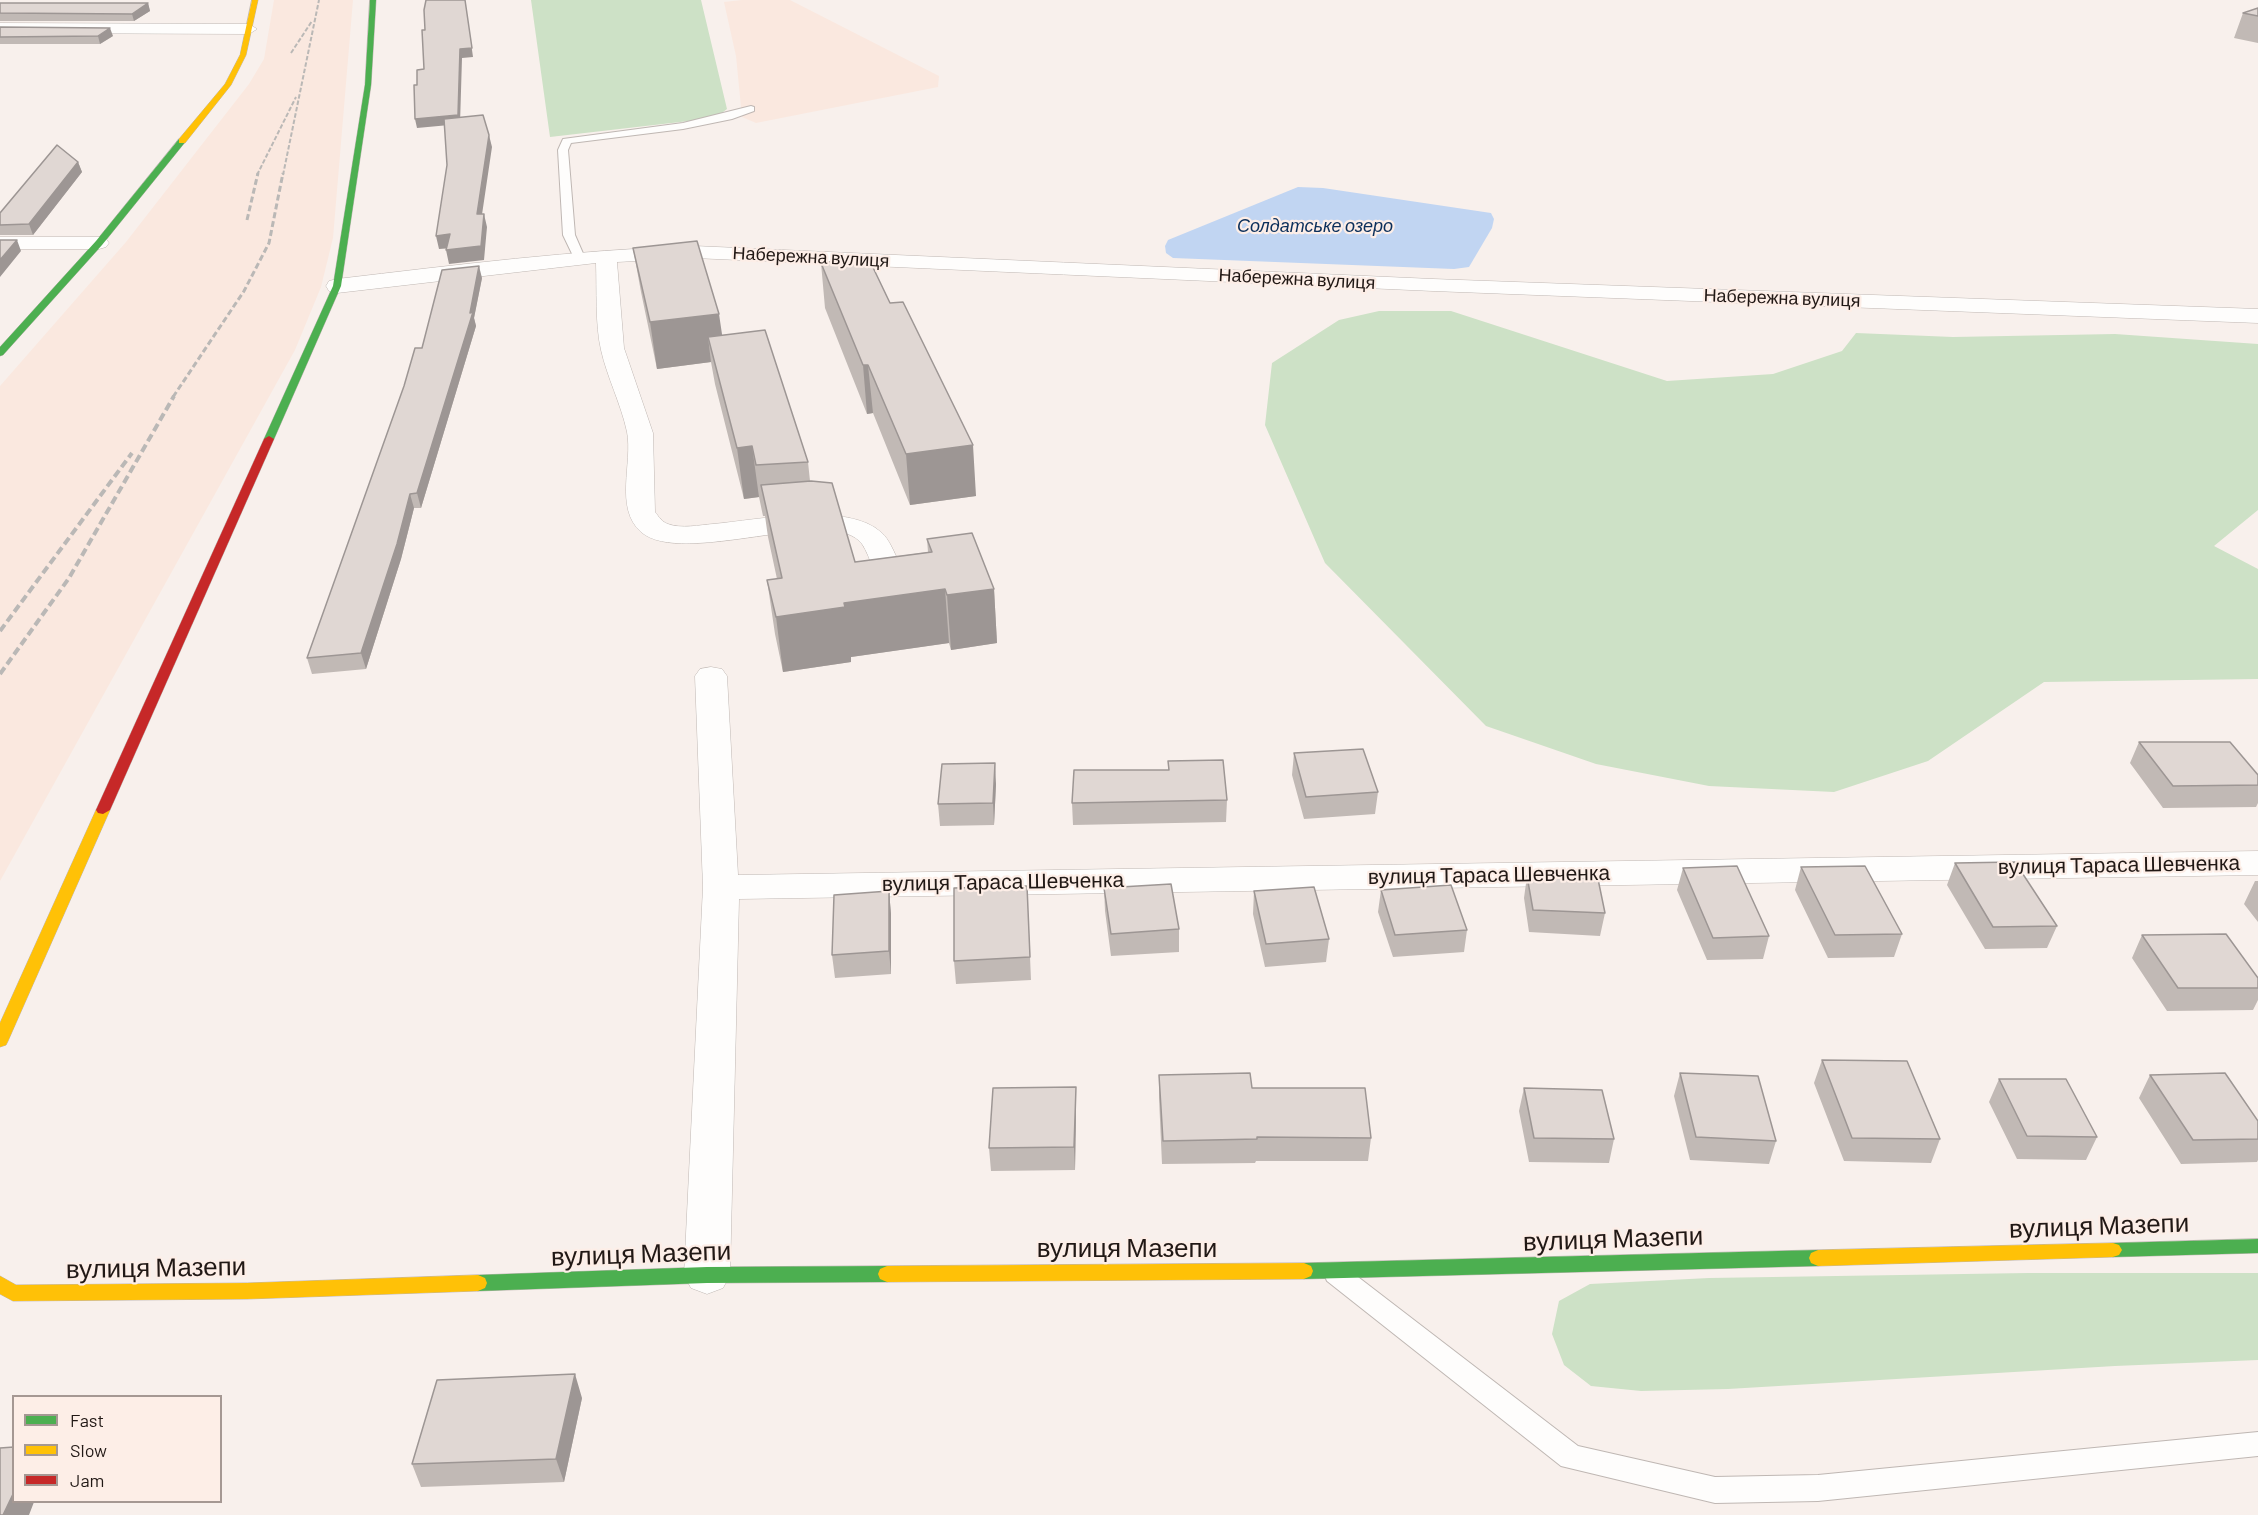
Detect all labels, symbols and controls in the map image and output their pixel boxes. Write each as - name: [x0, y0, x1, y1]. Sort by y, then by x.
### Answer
- water label: Солдатське озеро: [1237, 215, 1393, 237]
- street label: Набережна вулиця: [732, 242, 890, 272]
- street label: Набережна вулиця: [1218, 264, 1376, 294]
- street label: Набережна вулиця: [1703, 284, 1861, 312]
- street label: вулиця Тараса Шевченка: [1998, 850, 2240, 880]
- street label: вулиця Тараса Шевченка: [1368, 860, 1610, 890]
- street label: вулиця Тараса Шевченка: [882, 867, 1124, 897]
- street label: вулиця Мазепи: [2008, 1207, 2190, 1245]
- street label: вулиця Мазепи: [1522, 1220, 1704, 1258]
- street label: вулиця Мазепи: [1037, 1232, 1217, 1264]
- street label: вулиця Мазепи: [550, 1235, 732, 1273]
- street label: вулиця Мазепи: [66, 1251, 246, 1285]
- legend: [12, 1395, 222, 1503]
- text: Fast: [70, 1409, 104, 1431]
- text: Slow: [70, 1439, 107, 1461]
- text: Jam: [70, 1469, 104, 1491]

